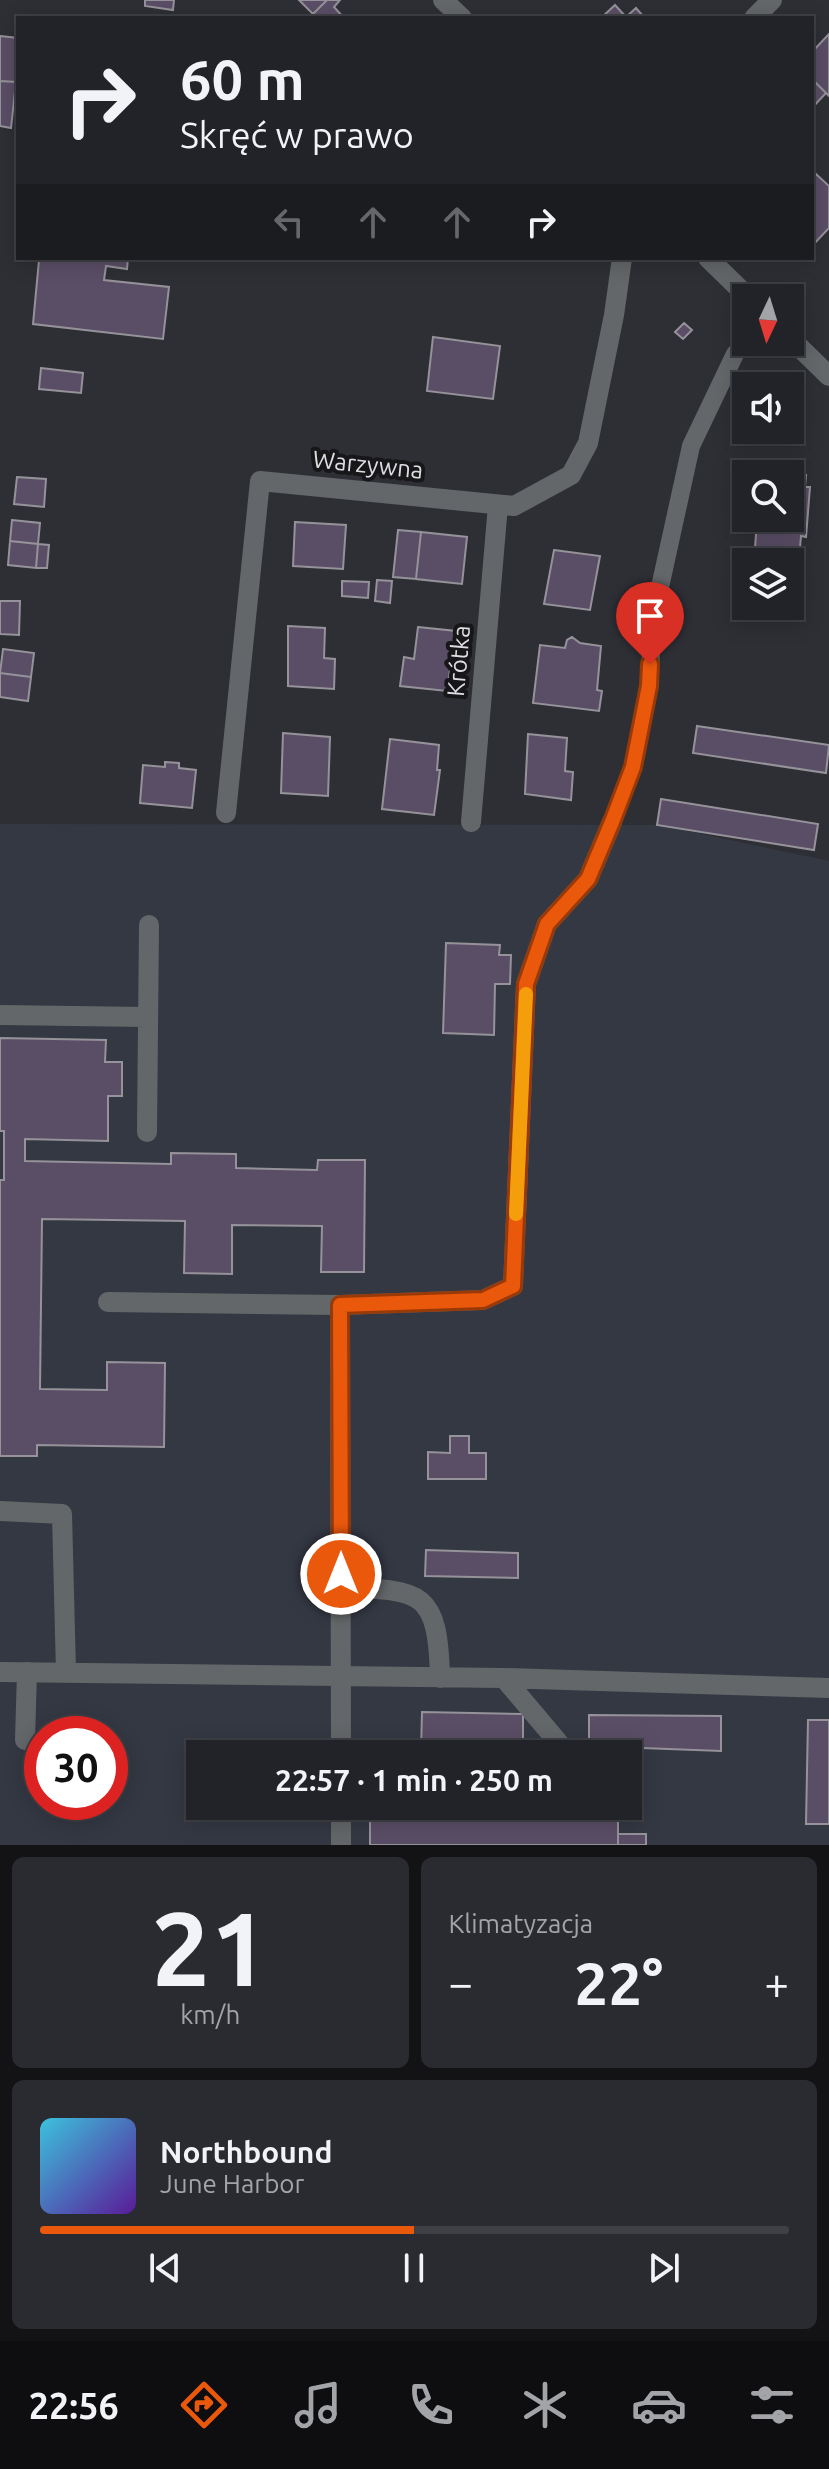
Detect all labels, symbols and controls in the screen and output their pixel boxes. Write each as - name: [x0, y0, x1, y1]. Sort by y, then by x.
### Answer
- icon: right: [48, 48, 152, 152]
- text: 60 m: [180, 48, 305, 111]
- text: Skręć w prawo: [180, 114, 414, 155]
- icon: left: [267, 200, 311, 244]
- icon: ahead: [351, 200, 395, 244]
- icon: ahead: [435, 200, 479, 244]
- icon: right: [519, 200, 563, 244]
- north arrow: [732, 284, 804, 356]
- map controls: [732, 284, 804, 620]
- button: sound: [732, 372, 804, 444]
- street label: Warzywna: [311, 445, 425, 484]
- button: search: [732, 460, 804, 532]
- button: layers: [732, 548, 804, 620]
- pin: [616, 582, 684, 664]
- icon: arrive: [628, 594, 672, 638]
- street label: Krótka: [442, 624, 475, 698]
- position arrow: [299, 1532, 383, 1616]
- speed limit sign: 30: [24, 1716, 128, 1820]
- text: 22:57 · 1 min · 250 m: [275, 1763, 553, 1797]
- text: 21: [152, 1889, 269, 2006]
- text: Klimatyzacja: [449, 1909, 593, 1938]
- text: 22°: [574, 1949, 663, 2016]
- text: −: [449, 1958, 473, 2007]
- text: +: [764, 1958, 789, 2007]
- text: km/h: [180, 2000, 240, 2029]
- text: Northbound: [160, 2135, 332, 2169]
- text: June Harbor: [160, 2169, 304, 2198]
- icon: previous: [143, 2246, 187, 2290]
- icon: pause: [392, 2246, 436, 2290]
- icon: next: [642, 2246, 686, 2290]
- icon: directions: [176, 2377, 232, 2433]
- icon: music: [290, 2377, 346, 2433]
- icon: phone: [403, 2377, 459, 2433]
- icon: climate: [517, 2377, 573, 2433]
- icon: car: [631, 2377, 687, 2433]
- icon: filters: [744, 2377, 800, 2433]
- text: 22:56: [29, 2385, 119, 2426]

